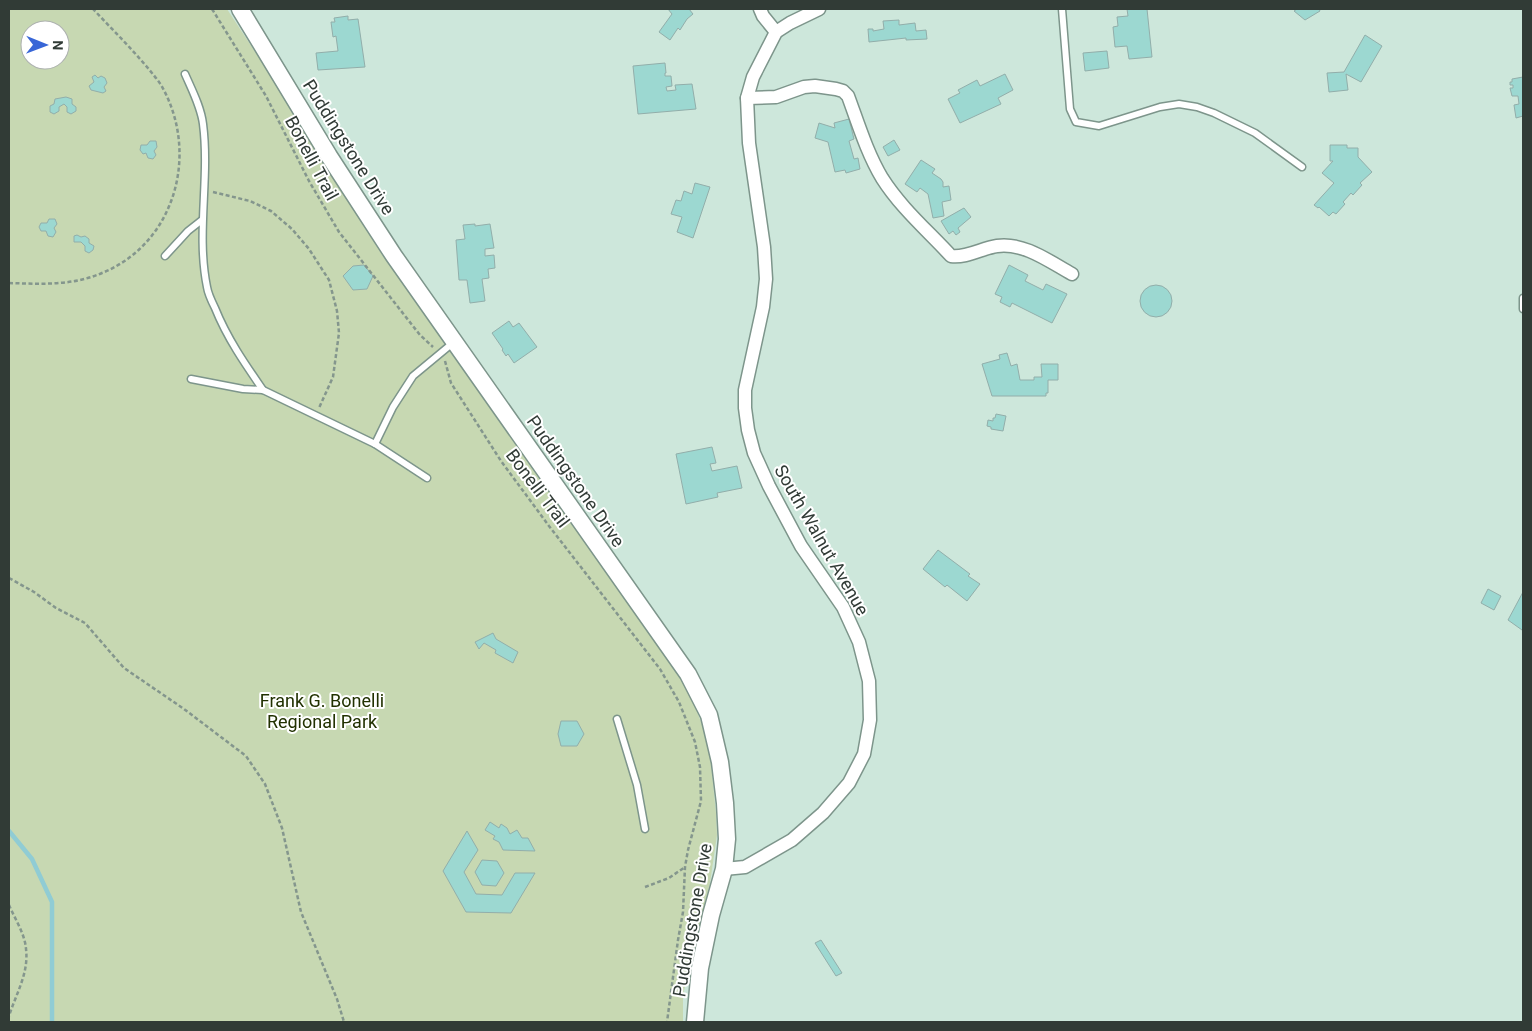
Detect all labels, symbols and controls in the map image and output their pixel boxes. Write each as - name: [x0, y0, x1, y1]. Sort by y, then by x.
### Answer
- north arrow: [20, 20, 70, 70]
- text: N: [50, 40, 66, 50]
- street label: Puddingstone Drive: [299, 75, 399, 219]
- street label: Bonelli Trail: [281, 112, 343, 204]
- street label: Puddingstone Drive: [523, 411, 629, 551]
- street label: Bonelli Trail: [502, 445, 574, 531]
- street label: South Walnut Avenue: [770, 461, 874, 619]
- park label: Frank G. Bonelli Regional Park: [260, 690, 384, 732]
- street label: Puddingstone Drive: [668, 842, 716, 998]

